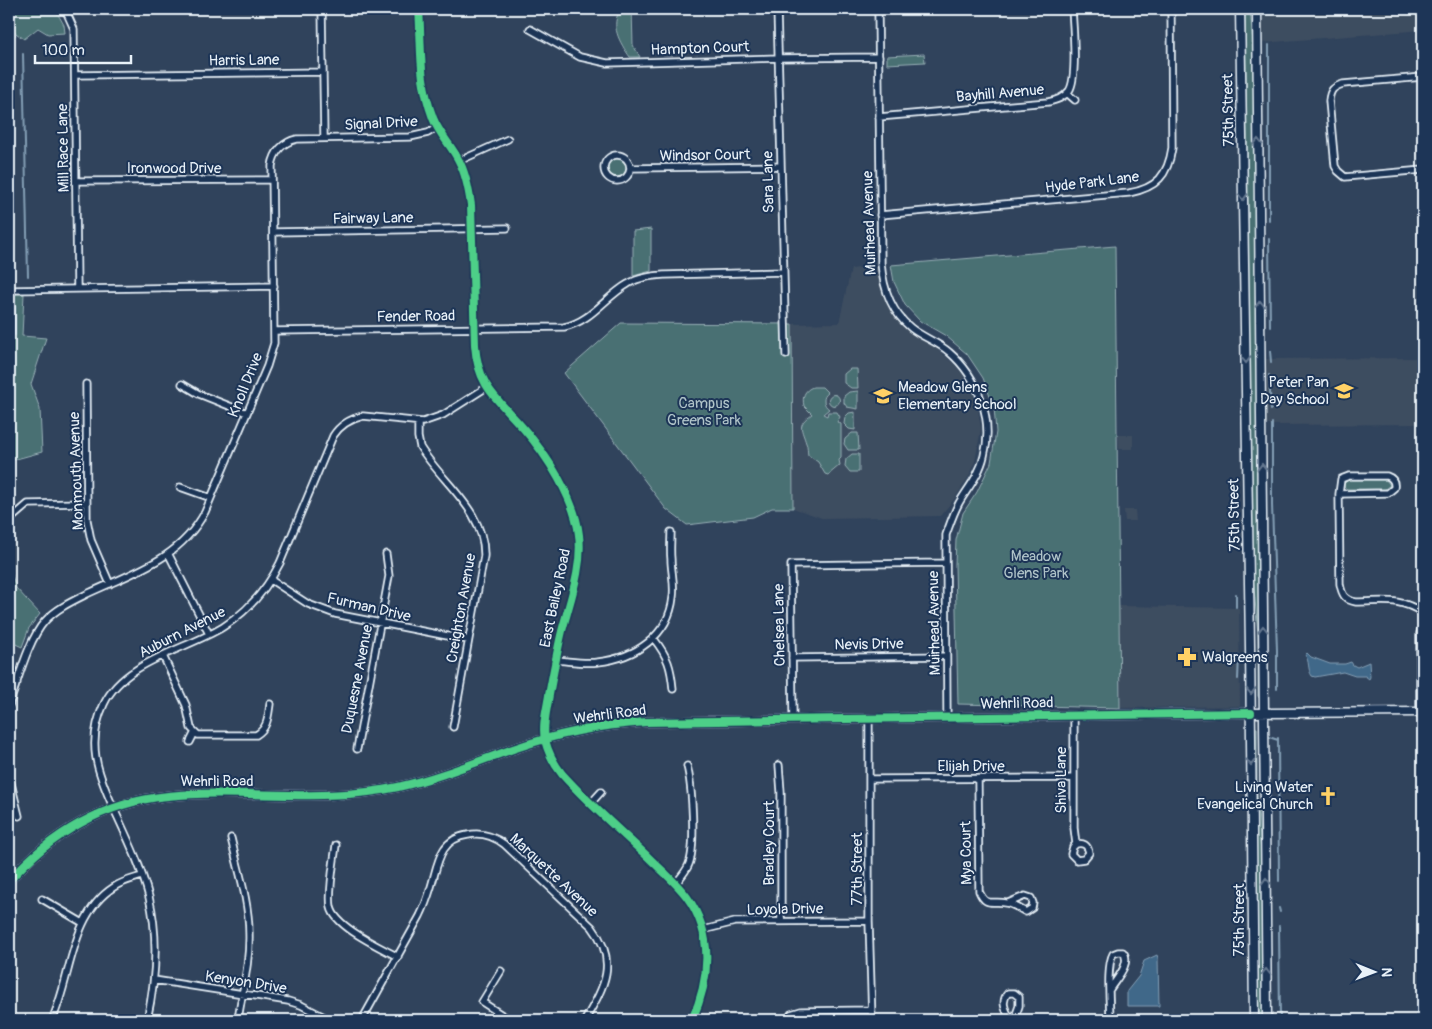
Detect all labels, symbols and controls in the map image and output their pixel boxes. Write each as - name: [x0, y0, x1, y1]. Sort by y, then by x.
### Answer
- scale bar: [35, 32, 131, 64]
- street label: Hampton Court: [650, 37, 751, 60]
- text: 100 m: [42, 41, 85, 60]
- street label: Harris Lane: [209, 50, 280, 71]
- street label: 75th Street: [1218, 72, 1239, 147]
- street label: Bayhill Avenue: [955, 80, 1045, 107]
- street label: Mill Race Lane: [53, 103, 74, 192]
- street label: Signal Drive: [344, 112, 419, 135]
- one-way arrow: [1253, 137, 1263, 145]
- street label: Windsor Court: [659, 145, 752, 166]
- street label: Sara Lane: [758, 150, 779, 213]
- street label: Ironwood Drive: [127, 159, 222, 178]
- street label: Hyde Park Lane: [1044, 167, 1141, 198]
- street label: Muirhead Avenue: [858, 170, 881, 276]
- one-way arrow: [1238, 194, 1248, 202]
- street label: Fairway Lane: [332, 208, 414, 229]
- one-way arrow: [1255, 300, 1265, 308]
- street label: Fender Road: [376, 306, 456, 327]
- street label: Knoll Drive: [224, 349, 267, 420]
- one-way arrow: [1241, 356, 1251, 364]
- place label: Peter Pan Day School: [1260, 373, 1329, 409]
- place label: Meadow Glens Elementary School: [898, 378, 1017, 414]
- school or university icon: Peter Pan Day School: [1333, 380, 1355, 402]
- school or university icon: Meadow Glens Elementary School: [872, 385, 894, 407]
- park label: Campus Greens Park: [667, 394, 742, 430]
- street label: Monmouth Avenue: [65, 411, 88, 531]
- one-way arrow: [1257, 462, 1267, 470]
- street label: 75th Street: [1224, 477, 1245, 552]
- street label: East Bailey Road: [536, 547, 575, 649]
- park label: Meadow Glens Park: [1004, 547, 1069, 583]
- street label: Creighton Avenue: [443, 551, 481, 664]
- street label: Muirhead Avenue: [924, 570, 945, 675]
- street label: Chelsea Lane: [769, 583, 790, 666]
- street label: Furman Drive: [325, 589, 413, 627]
- street label: Auburn Avenue: [136, 602, 229, 662]
- street label: Duquesne Avenue: [338, 622, 377, 735]
- one-way arrow: [1258, 625, 1269, 633]
- street label: Nevis Drive: [834, 634, 904, 655]
- pharmacy icon: Walgreens: [1176, 646, 1198, 668]
- place label: Walgreens: [1202, 648, 1268, 667]
- one-way arrow: [1245, 688, 1256, 696]
- street label: Wehrli Road: [980, 693, 1054, 714]
- street label: Wehrli Road: [573, 701, 648, 728]
- street label: Shiva Lane: [1052, 746, 1071, 813]
- street label: Elijah Drive: [937, 757, 1005, 776]
- one-way arrow: [1246, 758, 1256, 766]
- street label: Wehrli Road: [180, 772, 254, 791]
- place label: Living Water Evangelical Church: [1197, 778, 1314, 814]
- church icon: Living Water Evangelical Church: [1317, 785, 1339, 807]
- street label: Bradley Court: [760, 800, 779, 886]
- street label: Mya Court: [956, 820, 977, 885]
- street label: Marquette Avenue: [506, 830, 602, 922]
- street label: 77th Street: [848, 832, 867, 905]
- one-way arrow: [1261, 877, 1271, 885]
- street label: 75th Street: [1230, 883, 1249, 957]
- street label: Loyola Drive: [746, 899, 824, 920]
- north arrow: [1350, 946, 1400, 996]
- street label: Kenyon Drive: [204, 967, 289, 998]
- one-way arrow: [1261, 967, 1271, 975]
- text: N: [1378, 967, 1395, 977]

